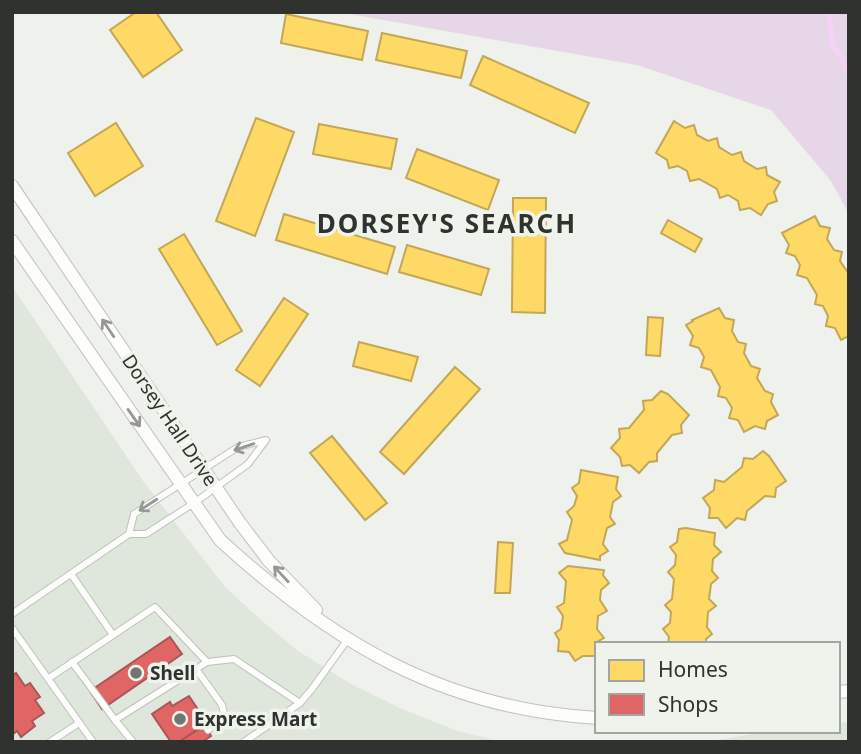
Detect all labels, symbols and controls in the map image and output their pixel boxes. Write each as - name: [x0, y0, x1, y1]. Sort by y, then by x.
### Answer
- district label: DORSEY'S SEARCH: [317, 205, 577, 241]
- one-way arrow: [101, 319, 116, 338]
- street label: Dorsey Hall Drive: [116, 349, 224, 491]
- one-way arrow: [127, 408, 141, 427]
- one-way arrow: [233, 442, 255, 454]
- one-way arrow: [139, 498, 158, 512]
- one-way arrow: [273, 566, 290, 583]
- legend: [595, 642, 840, 733]
- text: Homes: [658, 655, 728, 683]
- place label: Shell: [150, 660, 196, 686]
- marker: Shell: [128, 665, 144, 681]
- text: Shops: [658, 690, 718, 718]
- place label: Express Mart: [194, 706, 317, 732]
- marker: Express Mart: [172, 711, 188, 727]

